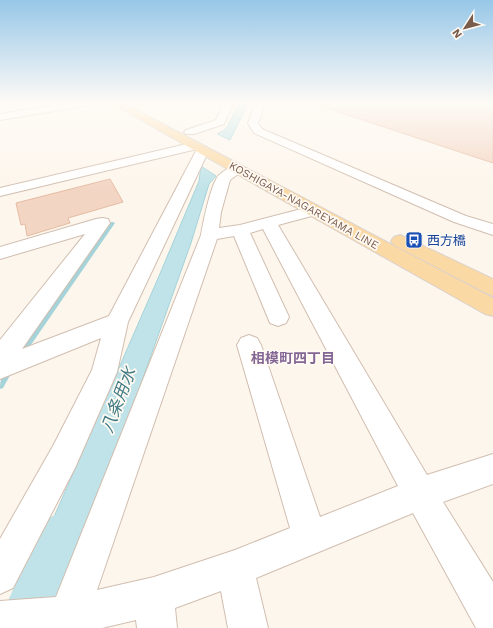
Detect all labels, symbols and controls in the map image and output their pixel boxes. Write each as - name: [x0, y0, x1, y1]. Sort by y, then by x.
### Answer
- north arrow: [445, 8, 485, 48]
- text: N: [450, 26, 465, 41]
- street label: KOSHIGAYA-NAGAREYAMA LINE: [227, 159, 381, 252]
- bus stop icon: 西方橋: [404, 230, 424, 250]
- place label: 西方橋: [427, 233, 466, 248]
- district label: 相模町四丁目: [251, 350, 335, 366]
- water label: 八条用水: [96, 363, 140, 435]

